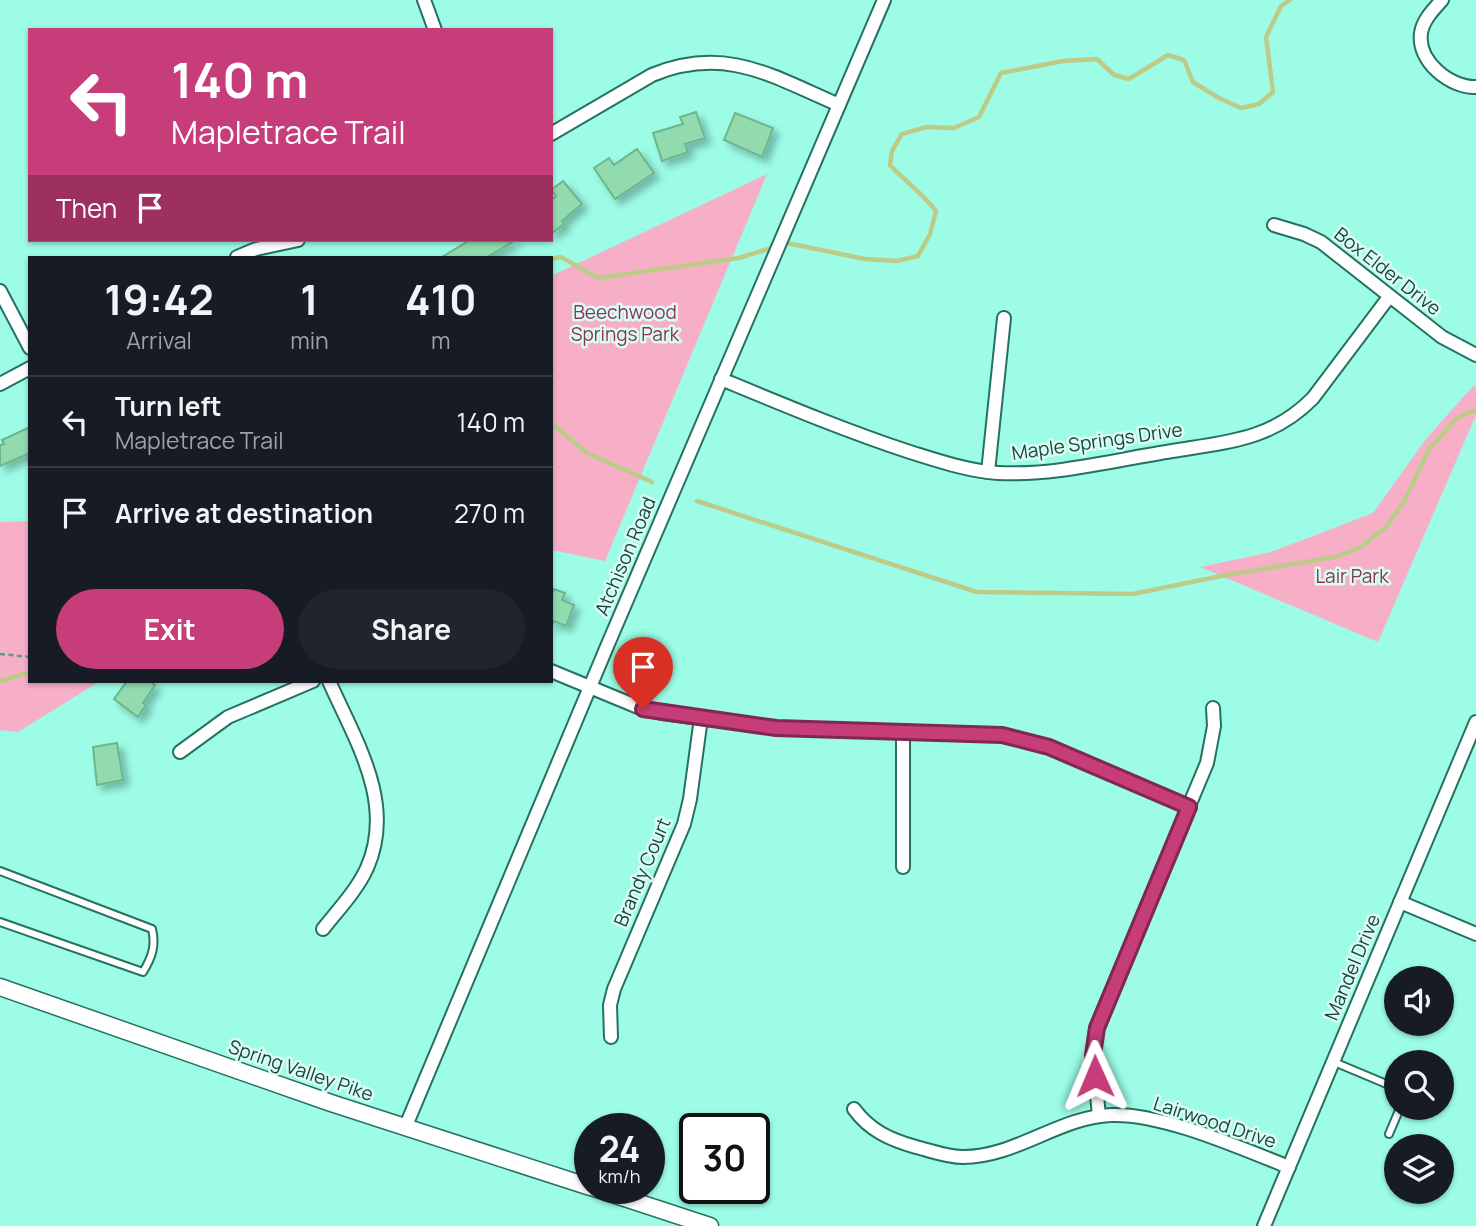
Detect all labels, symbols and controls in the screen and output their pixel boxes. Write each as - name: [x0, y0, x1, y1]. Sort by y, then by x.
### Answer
- text: 140 m: [171, 46, 308, 113]
- icon: left: [56, 56, 147, 147]
- text: Mapletrace Trail: [171, 110, 406, 154]
- icon: arrive: [131, 189, 169, 227]
- text: Then: [56, 190, 117, 226]
- street label: Box Elder Drive: [1329, 221, 1447, 321]
- text: 19:42: [104, 270, 214, 328]
- text: 1: [300, 270, 319, 328]
- text: 410: [405, 270, 477, 328]
- park label: Beechwood Springs Park: [571, 299, 680, 347]
- text: Arrival: [126, 324, 192, 356]
- text: min: [290, 324, 329, 356]
- text: m: [431, 324, 451, 356]
- text: Turn left: [115, 388, 222, 424]
- icon: left: [56, 403, 94, 441]
- text: 140 m: [456, 404, 525, 440]
- street label: Maple Springs Drive: [1010, 416, 1184, 466]
- text: Mapletrace Trail: [115, 424, 284, 456]
- street label: Atchison Road: [588, 493, 662, 619]
- icon: arrive: [56, 494, 94, 532]
- text: Arrive at destination: [115, 495, 373, 531]
- text: 270 m: [454, 495, 525, 531]
- park label: Lair Park: [1315, 563, 1389, 589]
- button: Exit: [56, 589, 284, 669]
- button: Share: [298, 589, 525, 669]
- pin: [613, 637, 673, 709]
- icon: arrive: [624, 648, 662, 686]
- street label: Brandy Court: [607, 814, 677, 930]
- street label: Mandel Drive: [1318, 910, 1386, 1024]
- map controls: [1384, 966, 1454, 1204]
- button: sound: [1384, 966, 1454, 1036]
- street label: Spring Valley Pike: [225, 1033, 377, 1107]
- position arrow: [1058, 1039, 1132, 1113]
- button: search: [1384, 1050, 1454, 1120]
- street label: Lairwood Drive: [1150, 1090, 1280, 1154]
- speed limit sign: 30: [679, 1113, 770, 1204]
- text: 24: [599, 1125, 640, 1173]
- button: layers: [1384, 1134, 1454, 1204]
- text: km/h: [599, 1164, 640, 1188]

